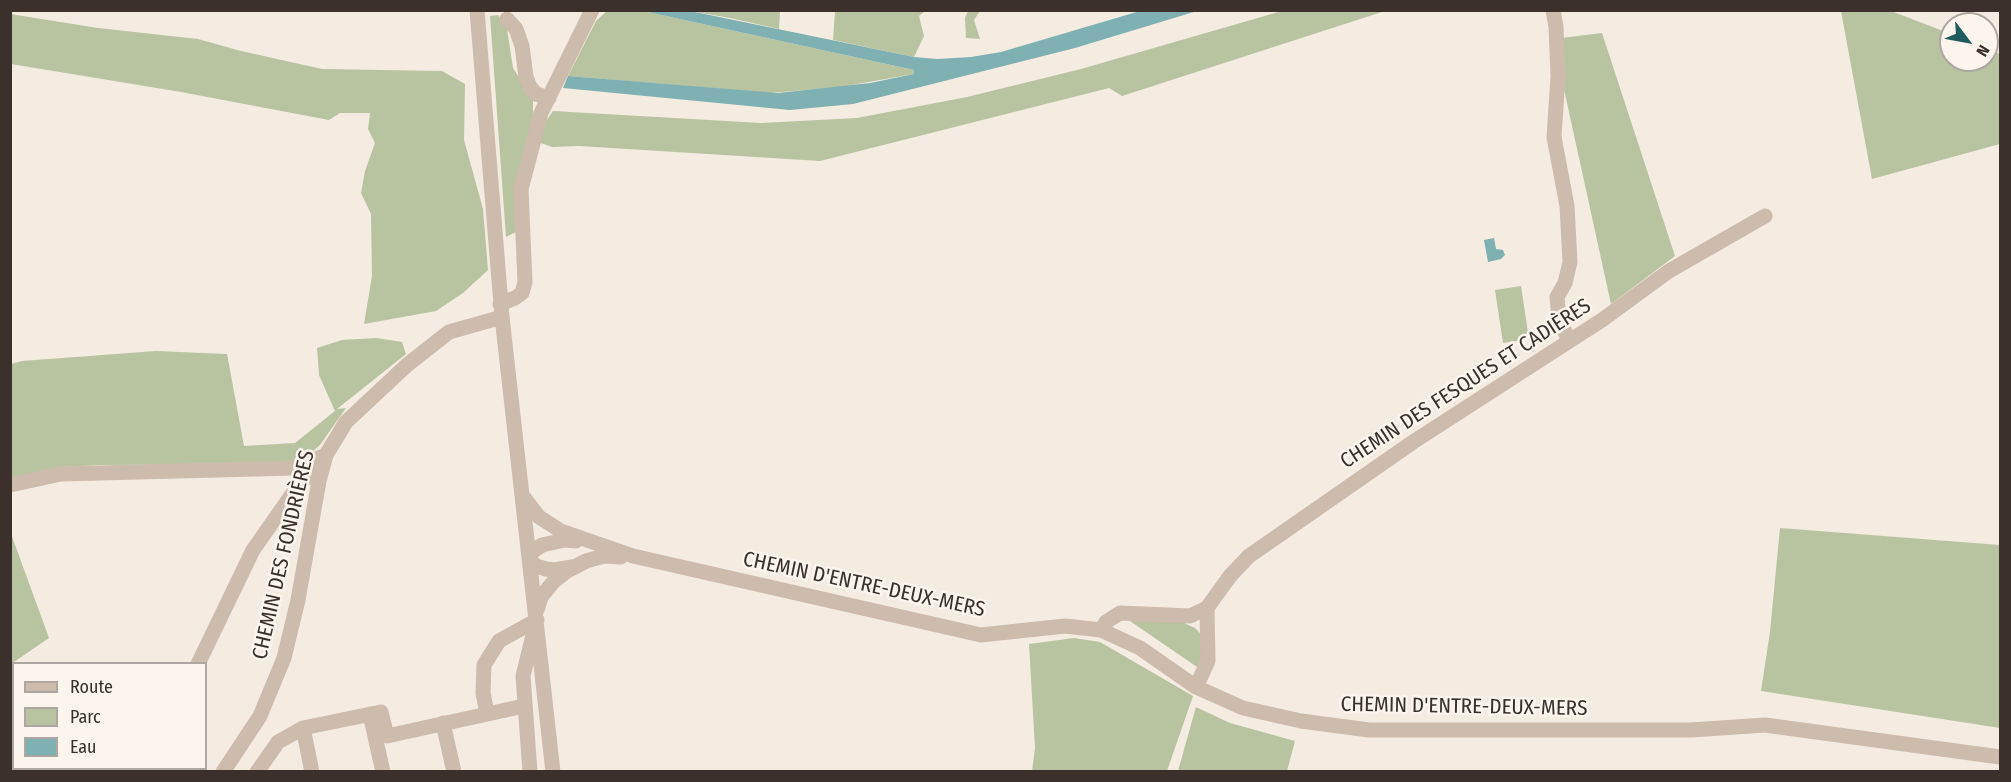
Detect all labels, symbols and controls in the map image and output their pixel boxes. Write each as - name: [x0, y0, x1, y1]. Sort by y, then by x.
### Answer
- north arrow: [1939, 12, 1999, 72]
- text: N: [1972, 42, 1994, 60]
- street label: CHEMIN DES FESQUES ET CADIÈRES: [1336, 293, 1596, 475]
- street label: CHEMIN DES FONDRIÈRES: [248, 448, 320, 662]
- street label: CHEMIN D'ENTRE-DEUX-MERS: [741, 547, 987, 623]
- legend: [12, 662, 207, 770]
- text: Route: [70, 676, 113, 698]
- street label: CHEMIN D'ENTRE-DEUX-MERS: [1340, 692, 1588, 722]
- text: Parc: [70, 706, 101, 728]
- text: Eau: [70, 736, 96, 758]

